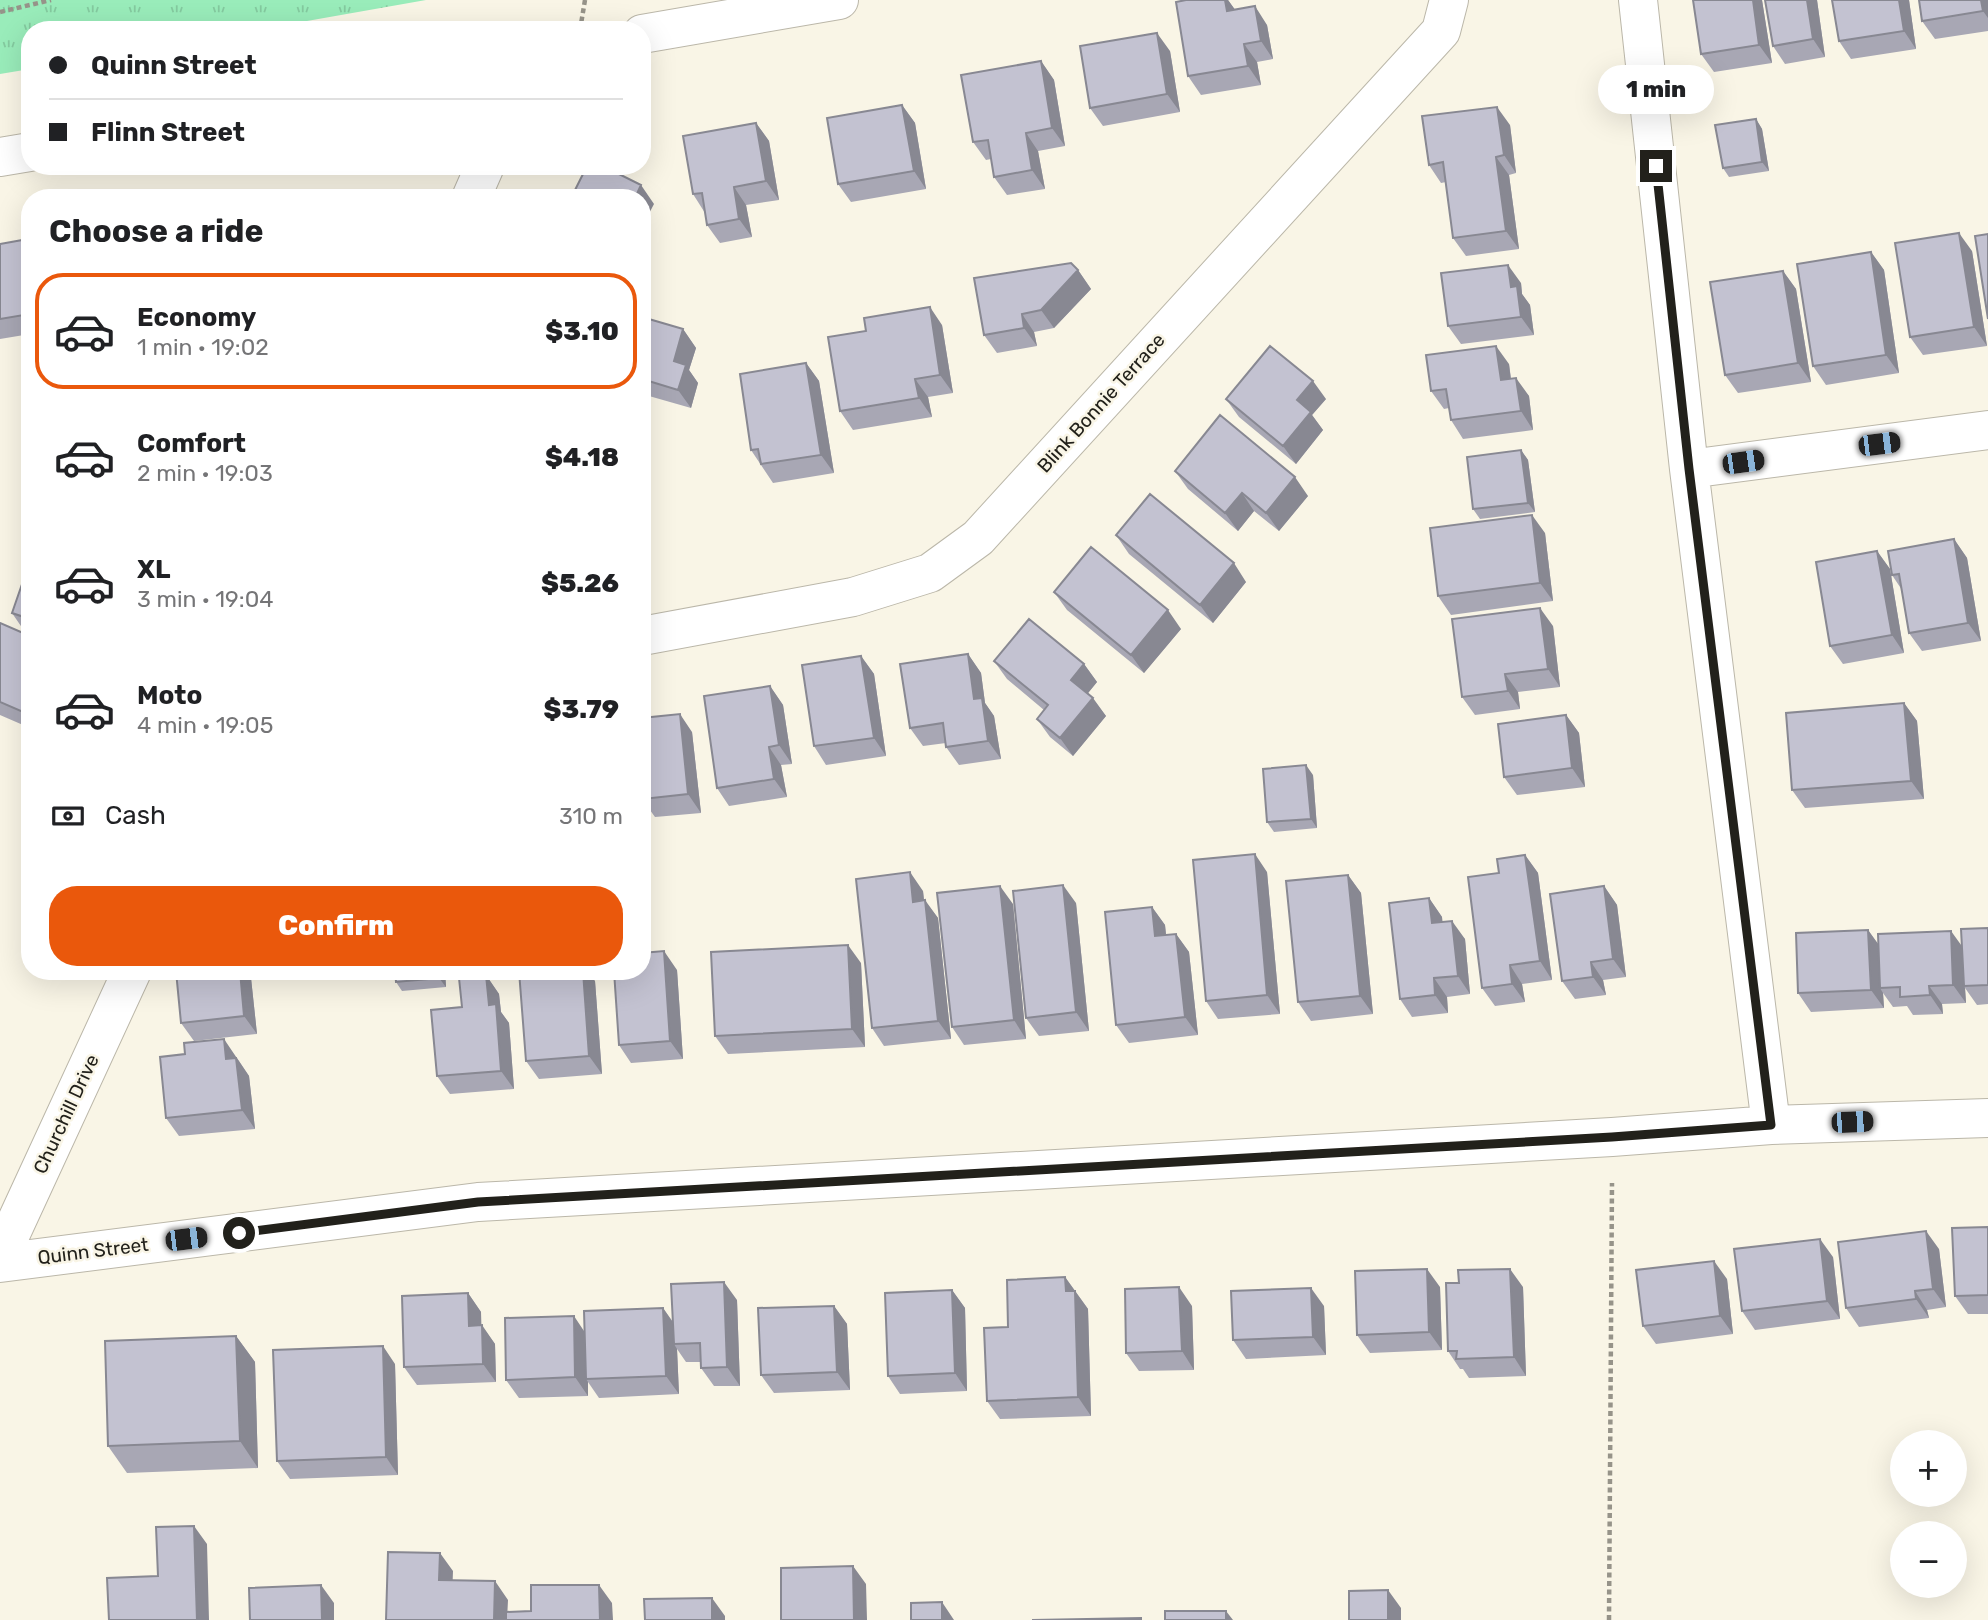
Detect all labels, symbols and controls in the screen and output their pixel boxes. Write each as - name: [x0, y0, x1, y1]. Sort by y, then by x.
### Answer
- text: Quinn Street: [91, 50, 257, 81]
- callout: 1 min: [1598, 64, 1714, 114]
- text: 1 min: [1626, 75, 1686, 103]
- text: Flinn Street: [91, 117, 245, 148]
- route end: [1640, 150, 1672, 182]
- text: Choose a ride: [49, 212, 263, 250]
- icon: car: [53, 300, 116, 363]
- text: Economy: [137, 302, 256, 333]
- text: $3.10: [545, 316, 619, 347]
- street label: Blink Bonnie Terrace: [1032, 329, 1170, 477]
- text: 1 min · 19:02: [137, 333, 269, 361]
- icon: car: [53, 426, 116, 489]
- text: Comfort: [137, 428, 246, 459]
- car: [1857, 431, 1902, 457]
- text: $4.18: [545, 442, 619, 473]
- car: [1721, 449, 1766, 475]
- text: 2 min · 19:03: [137, 459, 273, 487]
- icon: car: [53, 552, 116, 615]
- text: XL: [137, 554, 170, 585]
- text: $5.26: [541, 568, 619, 599]
- text: 3 min · 19:04: [137, 585, 274, 613]
- icon: car: [53, 678, 116, 741]
- text: Moto: [137, 680, 202, 711]
- text: $3.79: [544, 694, 619, 725]
- text: 4 min · 19:05: [137, 711, 273, 739]
- icon: cash: [49, 797, 87, 835]
- text: Cash: [105, 800, 166, 831]
- text: 310 m: [559, 802, 623, 830]
- button: Confirm: [49, 886, 623, 966]
- street label: Churchill Drive: [28, 1051, 104, 1177]
- car: [1831, 1111, 1874, 1133]
- route start: [223, 1217, 255, 1249]
- car: [164, 1226, 209, 1252]
- street label: Quinn Street: [36, 1233, 150, 1269]
- map controls: [1890, 1430, 1967, 1598]
- button: +: [1890, 1430, 1967, 1507]
- button: −: [1890, 1521, 1967, 1598]

